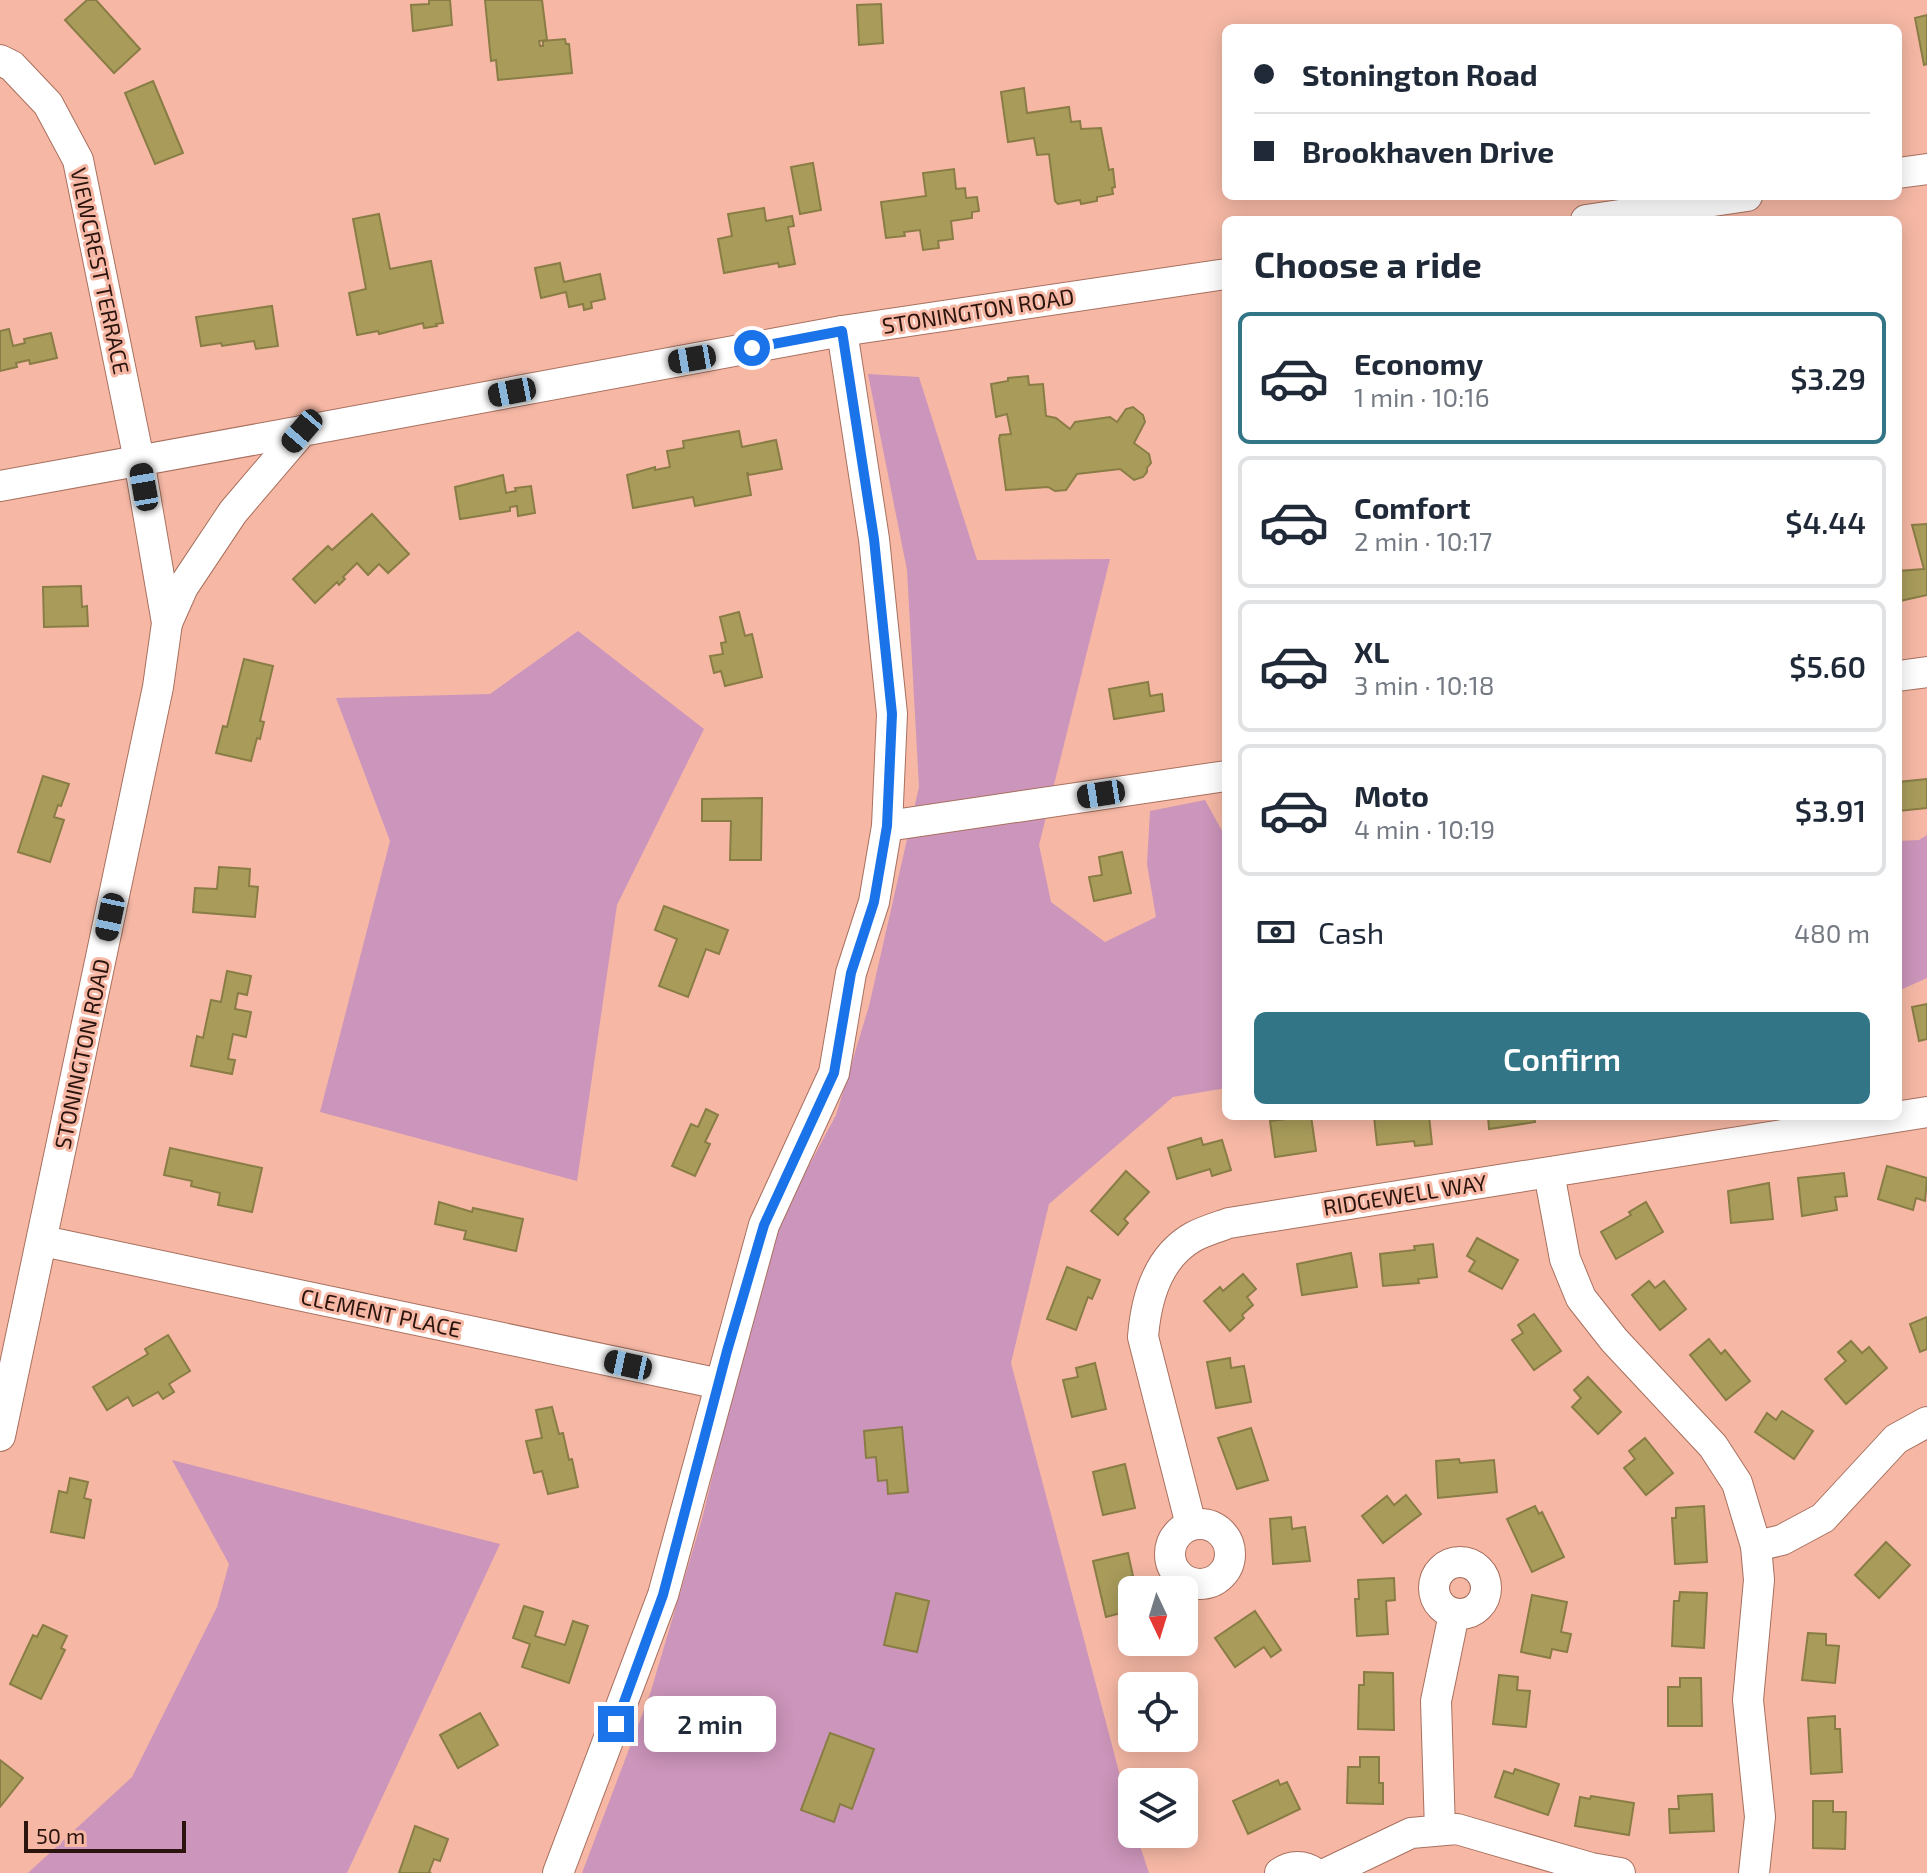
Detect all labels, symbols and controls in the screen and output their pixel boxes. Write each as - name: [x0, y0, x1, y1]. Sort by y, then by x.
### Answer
- text: Stonington Road: [1302, 56, 1538, 92]
- text: Brookhaven Drive: [1302, 133, 1554, 169]
- street label: VIEWCREST TERRACE: [66, 165, 136, 376]
- text: Choose a ride: [1254, 242, 1482, 285]
- street label: STONINGTON ROAD: [880, 282, 1076, 338]
- route start: [734, 330, 770, 366]
- icon: car: [1258, 342, 1330, 414]
- car: [666, 343, 718, 375]
- text: Economy: [1354, 345, 1483, 381]
- text: $3.29: [1790, 360, 1866, 396]
- car: [486, 376, 538, 408]
- text: 1 min · 10:16: [1354, 381, 1490, 412]
- car: [277, 405, 327, 457]
- car: [128, 461, 160, 513]
- icon: car: [1258, 486, 1330, 558]
- text: Comfort: [1354, 489, 1471, 525]
- text: $4.44: [1785, 504, 1866, 540]
- text: 2 min · 10:17: [1354, 525, 1492, 556]
- icon: car: [1258, 630, 1330, 702]
- text: XL: [1354, 633, 1389, 669]
- text: $5.60: [1789, 648, 1866, 684]
- text: 3 min · 10:18: [1354, 669, 1495, 700]
- icon: car: [1258, 774, 1330, 846]
- text: Moto: [1354, 777, 1429, 813]
- car: [1075, 778, 1127, 810]
- text: $3.91: [1795, 792, 1866, 828]
- text: 4 min · 10:19: [1354, 813, 1495, 844]
- car: [93, 891, 127, 943]
- icon: cash: [1254, 910, 1298, 954]
- text: Cash: [1318, 914, 1384, 950]
- text: 480 m: [1794, 917, 1870, 948]
- street label: STONINGTON ROAD: [48, 956, 114, 1151]
- button: Confirm: [1254, 1012, 1870, 1104]
- street label: RIDGEWELL WAY: [1321, 1168, 1489, 1220]
- street label: CLEMENT PLACE: [299, 1282, 464, 1342]
- car: [602, 1348, 654, 1382]
- north arrow: [1118, 1576, 1198, 1656]
- map controls: [1118, 1576, 1198, 1848]
- button: locate: [1118, 1672, 1198, 1752]
- callout: 2 min: [644, 1696, 776, 1752]
- route end: [598, 1706, 634, 1742]
- text: 2 min: [677, 1708, 743, 1739]
- button: layers: [1118, 1768, 1198, 1848]
- scale bar: [24, 1817, 186, 1853]
- text: 50 m: [36, 1822, 85, 1848]

